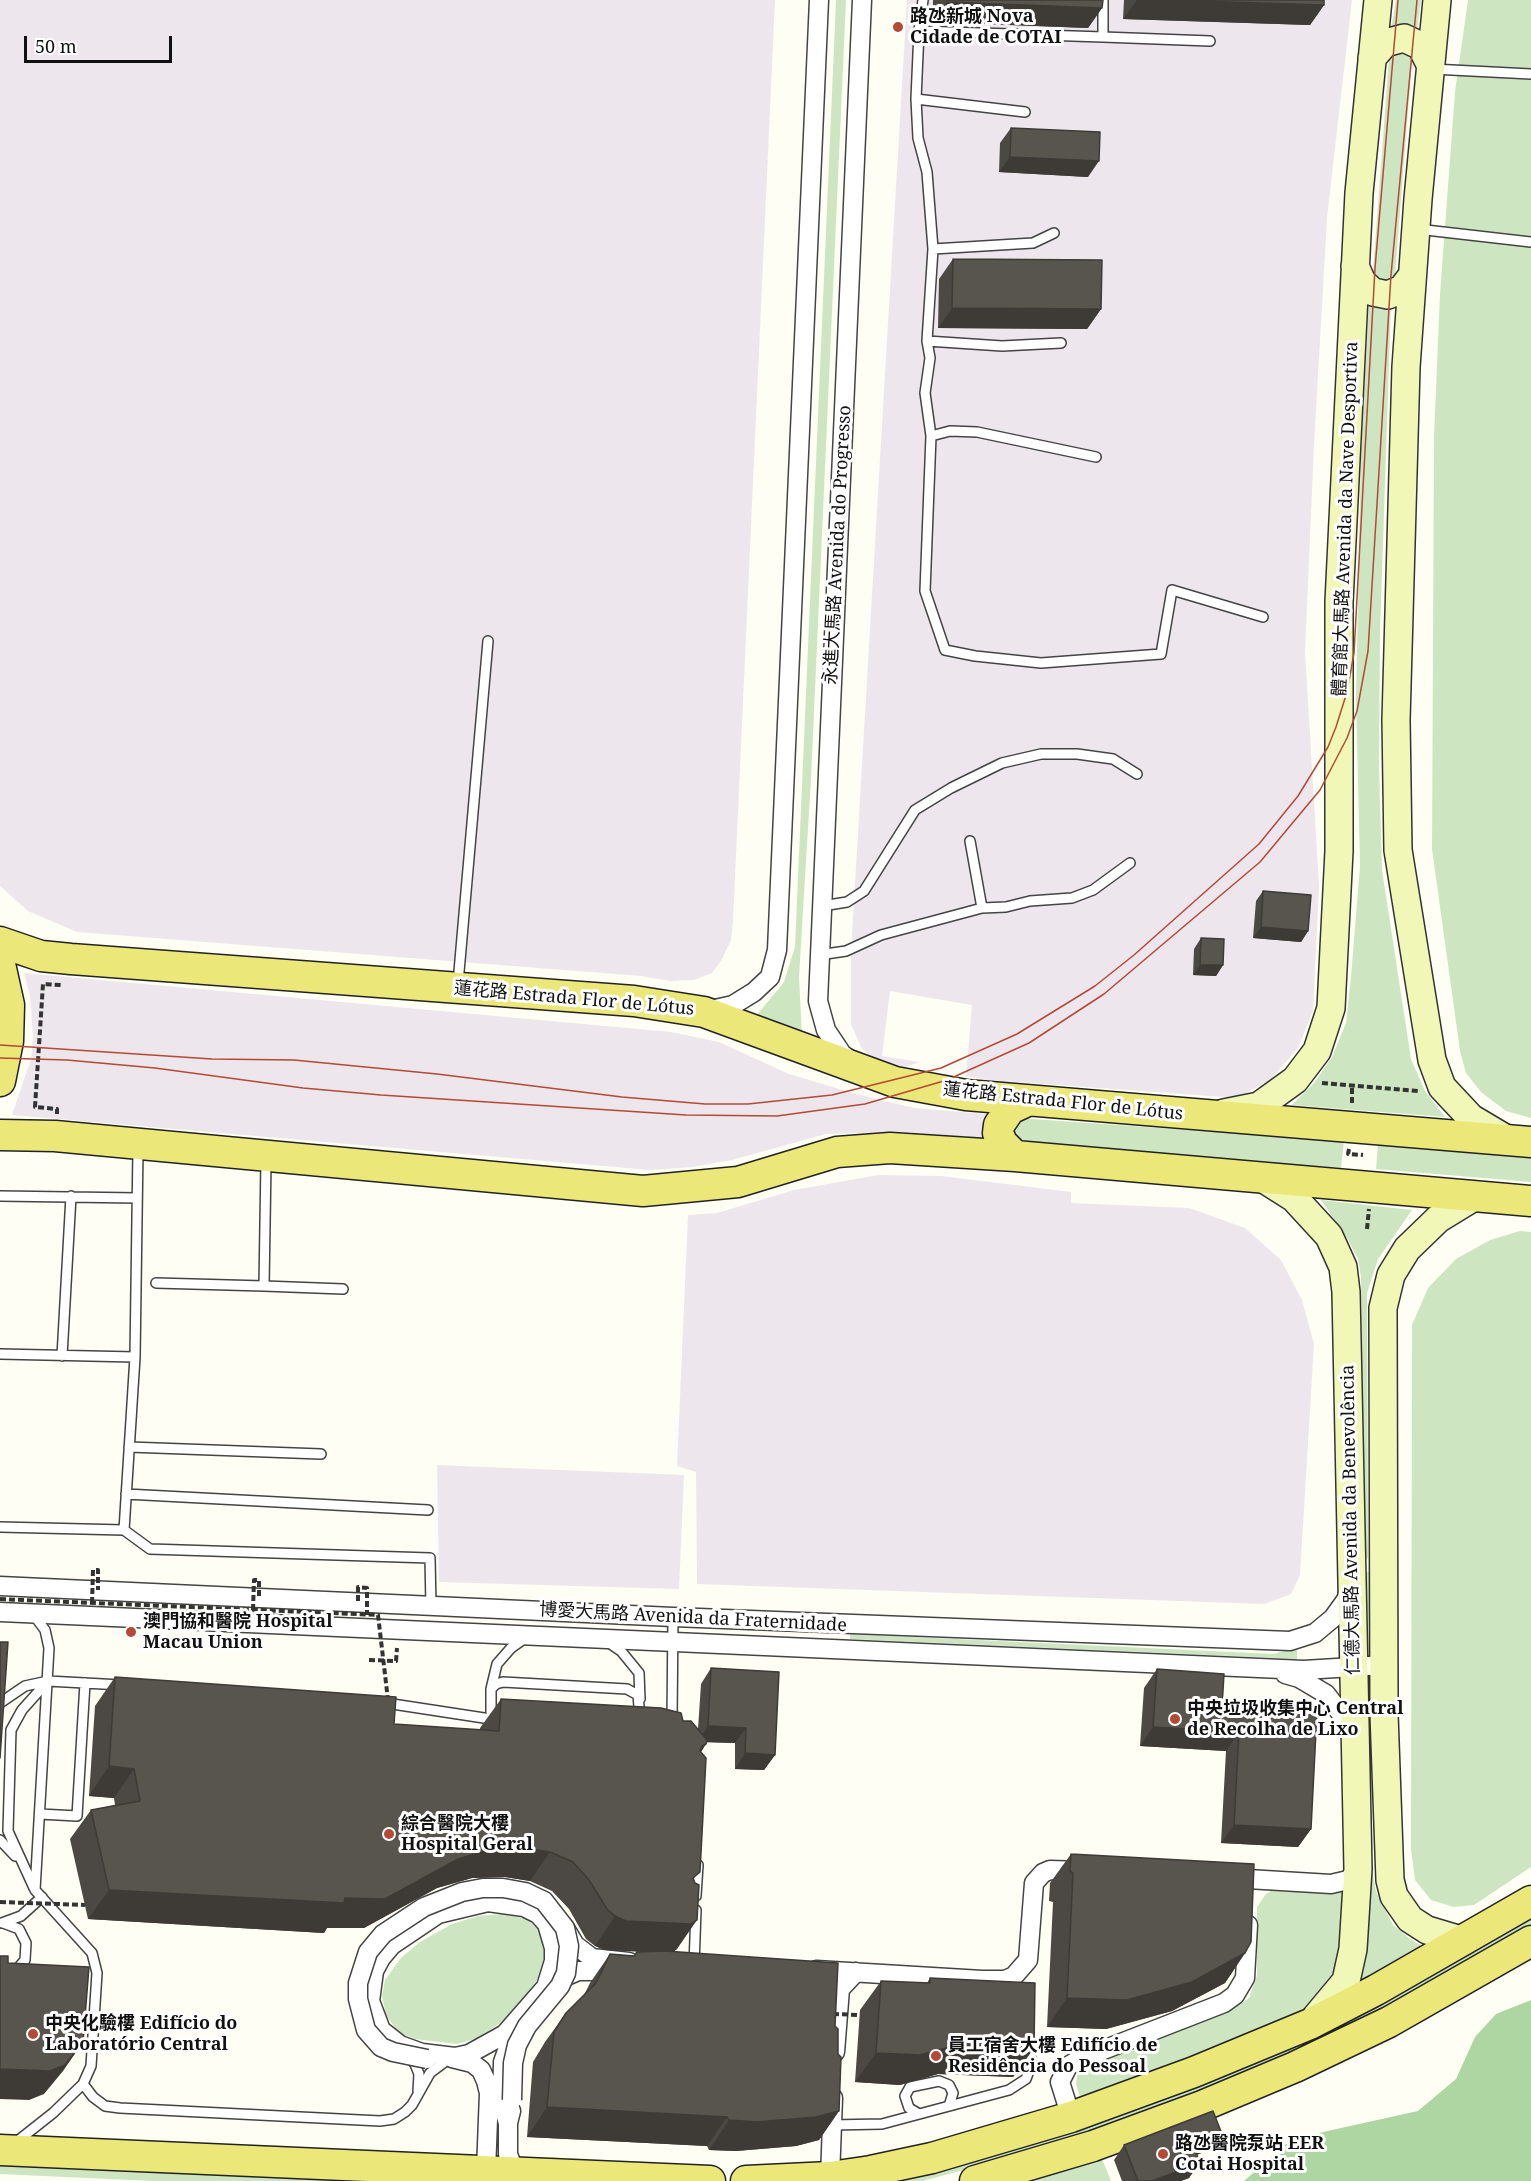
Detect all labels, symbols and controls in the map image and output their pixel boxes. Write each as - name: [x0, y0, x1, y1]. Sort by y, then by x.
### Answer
- place label: 路氹新城 Nova Cidade de COTAI: [910, 6, 1061, 48]
- marker: 路氹新城 Nova Cidade de COTAI: [891, 20, 905, 34]
- scale bar: [27, 24, 176, 62]
- text: 50 m: [35, 34, 77, 58]
- street label: 體育館大馬路 Avenida da Nave Desportiva: [1329, 341, 1363, 697]
- street label: 永進大馬路 Avenida do Progresso: [820, 405, 856, 685]
- street label: 蓮花路 Estrada Flor de Lótus: [453, 978, 695, 1020]
- street label: 蓮花路 Estrada Flor de Lótus: [942, 1079, 1184, 1125]
- street label: 仁德大馬路 Avenida da Benevolência: [1337, 1365, 1365, 1675]
- street label: 博愛大馬路 Avenida da Fraternidade: [539, 1599, 847, 1637]
- place label: 澳門協和醫院 Hospital Macau Union: [143, 1611, 333, 1654]
- marker: 澳門協和醫院 Hospital Macau Union: [124, 1625, 138, 1639]
- place label: 中央垃圾收集中心 Central de Recolha de Lixo: [1187, 1698, 1404, 1740]
- marker: 中央垃圾收集中心 Central de Recolha de Lixo: [1168, 1712, 1182, 1726]
- place label: 綜合醫院大樓 Hospital Geral: [401, 1813, 533, 1856]
- marker: 綜合醫院大樓 Hospital Geral: [382, 1827, 396, 1841]
- place label: 中央化驗樓 Edifício do Laboratório Central: [45, 2013, 237, 2056]
- marker: 中央化驗樓 Edifício do Laboratório Central: [26, 2027, 40, 2041]
- place label: 員工宿舍大樓 Edifício de Residência do Pessoal: [948, 2035, 1158, 2078]
- marker: 員工宿舍大樓 Edifício de Residência do Pessoal: [929, 2049, 943, 2063]
- place label: 路氹醫院泵站 EER Cotai Hospital: [1175, 2133, 1324, 2176]
- marker: 路氹醫院泵站 EER Cotai Hospital: [1156, 2147, 1170, 2161]

